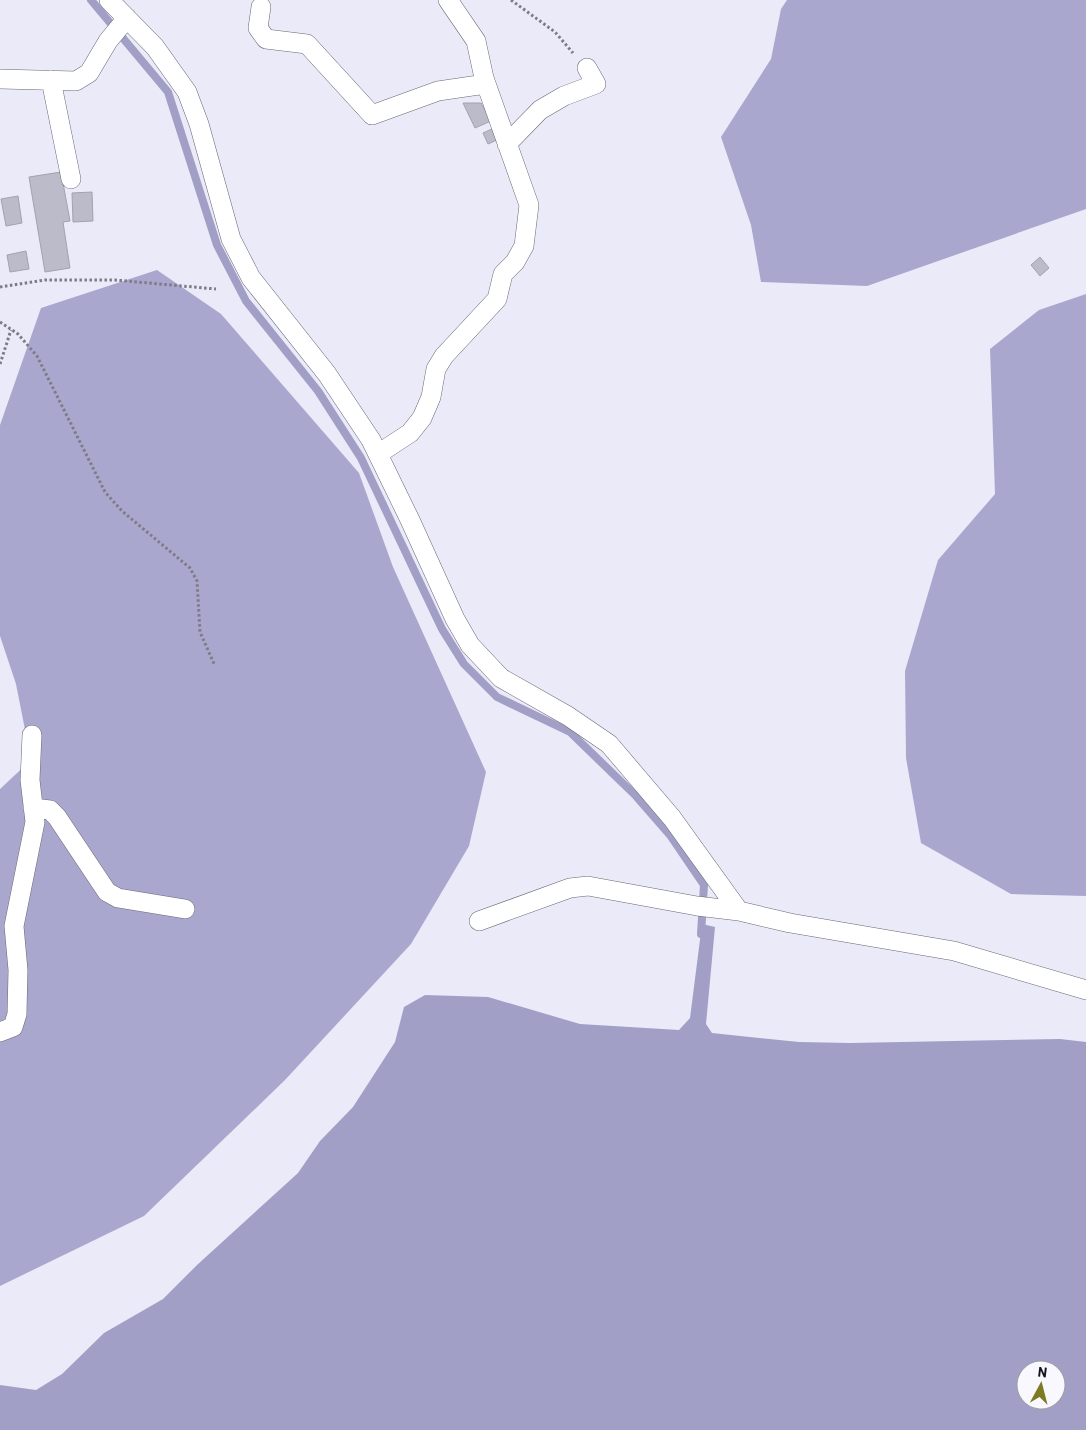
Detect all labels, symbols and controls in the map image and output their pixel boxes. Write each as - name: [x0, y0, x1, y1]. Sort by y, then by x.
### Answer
- north arrow: [1016, 1360, 1066, 1410]
- text: N: [1037, 1363, 1048, 1381]

